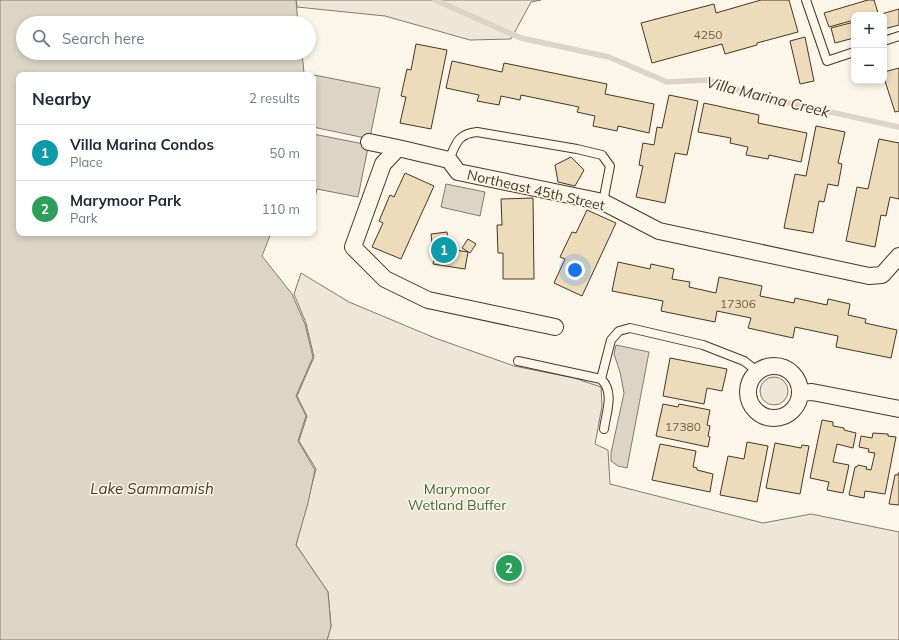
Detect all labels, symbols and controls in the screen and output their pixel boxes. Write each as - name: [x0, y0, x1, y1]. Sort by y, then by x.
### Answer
- map controls: [851, 12, 887, 84]
- button: +: [851, 12, 887, 48]
- search box: [16, 16, 316, 60]
- icon: search: [30, 27, 52, 49]
- house number: 4250: [694, 27, 722, 42]
- text: Search here: [62, 29, 144, 48]
- button: −: [851, 48, 887, 84]
- water label: Villa Marina Creek: [704, 72, 833, 122]
- text: Nearby: [32, 88, 91, 109]
- text: 2 results: [249, 90, 300, 106]
- text: Villa Marina Condos: [70, 135, 214, 154]
- text: 1: [41, 145, 49, 161]
- text: 50 m: [270, 145, 300, 161]
- text: Place: [70, 154, 103, 170]
- street label: Northeast 45th Street: [465, 165, 607, 215]
- text: Marymoor Park: [70, 191, 181, 210]
- text: 2: [41, 201, 49, 217]
- text: 110 m: [262, 201, 300, 217]
- text: Park: [70, 210, 97, 226]
- pin: 1: [431, 235, 457, 265]
- your location: [565, 260, 585, 280]
- house number: 17306: [720, 296, 756, 311]
- house number: 17380: [665, 419, 701, 434]
- water label: Lake Sammamish: [90, 479, 214, 498]
- park label: Marymoor Wetland Buffer: [408, 480, 507, 514]
- pin: 2: [496, 553, 522, 583]

